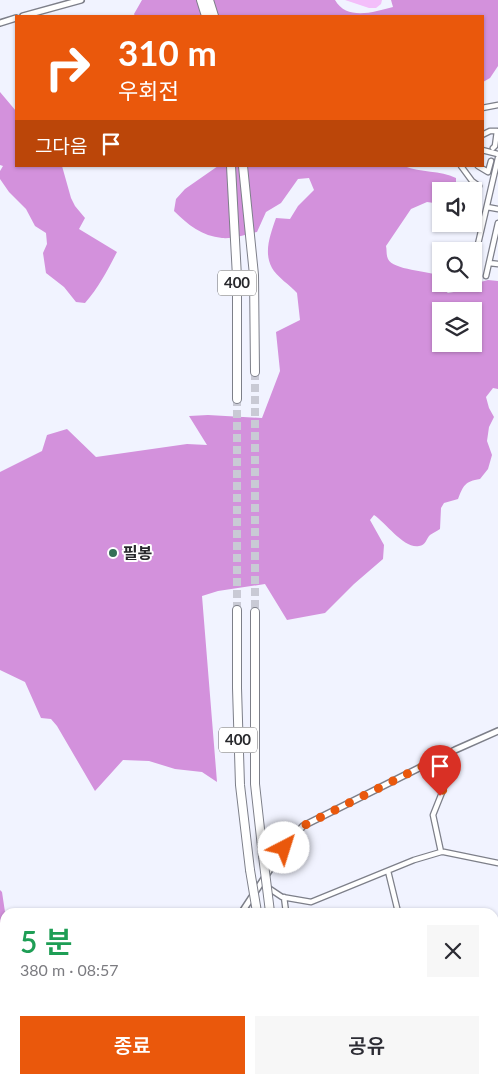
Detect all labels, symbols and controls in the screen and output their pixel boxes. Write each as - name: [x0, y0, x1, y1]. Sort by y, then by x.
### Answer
- text: 310 m: [118, 31, 217, 73]
- icon: right: [35, 35, 100, 100]
- text: 우회전: [118, 77, 179, 104]
- icon: arrive: [97, 130, 125, 158]
- text: 그다음: [35, 134, 87, 157]
- map controls: [432, 182, 482, 352]
- button: sound: [432, 182, 482, 232]
- button: search: [432, 242, 482, 292]
- road number: 400: [218, 270, 256, 296]
- button: layers: [432, 302, 482, 352]
- place label: 필봉: [123, 543, 152, 562]
- marker: 필봉: [107, 547, 119, 559]
- road number: 400: [219, 728, 257, 752]
- pin: [419, 745, 461, 796]
- icon: arrive: [426, 752, 454, 780]
- position arrow: [257, 821, 309, 873]
- text: 5 분: [20, 923, 72, 959]
- button: close: [427, 925, 479, 977]
- text: 380 m · 08:57: [20, 960, 119, 979]
- button: 종료: [20, 1016, 245, 1074]
- button: 공유: [255, 1016, 479, 1074]

